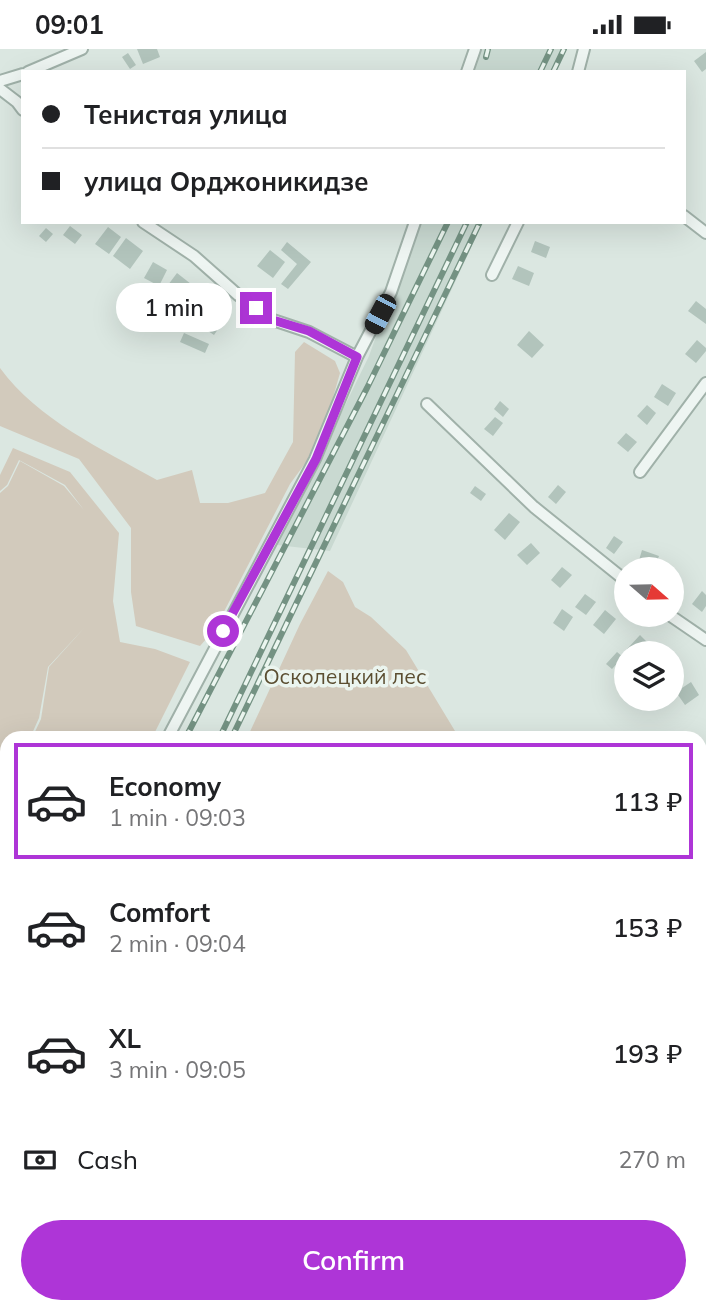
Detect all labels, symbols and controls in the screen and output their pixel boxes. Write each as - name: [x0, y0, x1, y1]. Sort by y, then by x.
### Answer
- text: 09:01: [35, 8, 104, 41]
- text: Тенистая улица: [84, 98, 288, 131]
- text: улица Орджоникидзе: [84, 165, 369, 198]
- callout: 1 min: [116, 283, 232, 333]
- car: [361, 291, 400, 337]
- route end: [240, 292, 272, 324]
- text: 1 min: [144, 293, 204, 322]
- north arrow: [614, 557, 684, 627]
- map controls: [614, 557, 684, 711]
- route start: [207, 615, 239, 647]
- button: layers: [614, 641, 684, 711]
- park label: Осколецкий лес: [263, 663, 427, 689]
- icon: car: [25, 770, 88, 833]
- text: Economy: [109, 770, 221, 803]
- text: 113 ₽: [613, 785, 682, 818]
- text: 1 min · 09:03: [109, 803, 246, 832]
- icon: car: [25, 896, 88, 959]
- text: Comfort: [109, 896, 210, 929]
- text: 153 ₽: [613, 911, 682, 944]
- text: 2 min · 09:04: [109, 929, 246, 958]
- icon: car: [25, 1022, 88, 1085]
- text: XL: [109, 1022, 141, 1055]
- text: 193 ₽: [613, 1037, 682, 1070]
- text: 3 min · 09:05: [109, 1055, 246, 1084]
- icon: cash: [21, 1141, 59, 1179]
- text: Cash: [77, 1143, 138, 1176]
- text: 270 m: [618, 1145, 686, 1174]
- button: Confirm: [21, 1220, 686, 1300]

